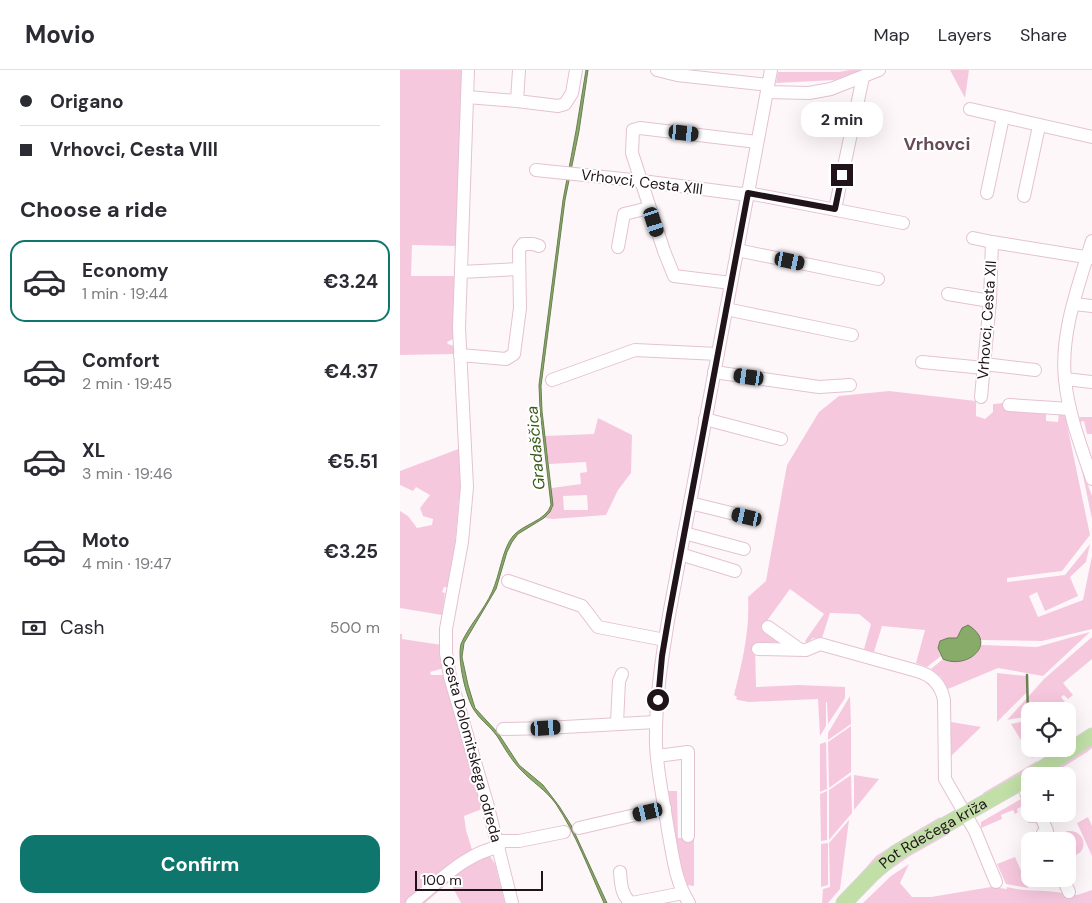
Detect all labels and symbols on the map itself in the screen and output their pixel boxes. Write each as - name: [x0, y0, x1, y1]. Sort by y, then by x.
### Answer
- callout: 2 min: [801, 102, 883, 138]
- car: [668, 124, 699, 142]
- district label: Vrhovci: [904, 132, 970, 156]
- route end: [831, 164, 853, 186]
- street label: Vrhovci, Cesta XIII: [580, 165, 704, 199]
- car: [642, 205, 665, 239]
- car: [773, 251, 806, 271]
- street label: Vrhovci, Cesta XII: [973, 260, 1001, 380]
- car: [733, 367, 764, 387]
- water label: Gradaščica: [521, 405, 550, 491]
- car: [730, 506, 763, 528]
- street label: Cesta Dolomitskega odreda: [437, 654, 507, 844]
- route start: [647, 689, 669, 711]
- car: [530, 719, 561, 737]
- street label: Pot Rdečega križa: [875, 793, 991, 873]
- car: [631, 801, 664, 823]
- scale bar: [415, 868, 542, 891]

